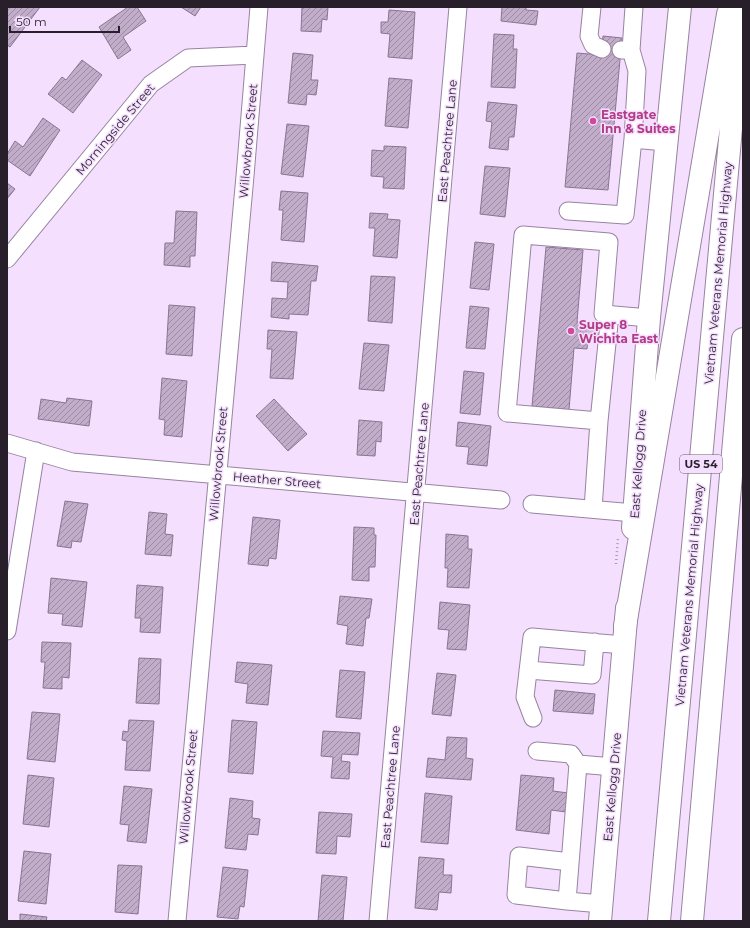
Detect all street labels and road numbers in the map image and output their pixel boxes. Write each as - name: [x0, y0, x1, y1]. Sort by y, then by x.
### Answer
- street label: East Peachtree Lane: [434, 79, 460, 203]
- street label: Morningside Street: [72, 80, 158, 178]
- street label: Willowbrook Street: [236, 83, 261, 199]
- street label: Vietnam Veterans Memorial Highway: [701, 161, 735, 385]
- street label: East Peachtree Lane: [406, 402, 432, 526]
- street label: Willowbrook Street: [206, 406, 231, 522]
- street label: East Kellogg Drive: [627, 409, 649, 519]
- road number: US 54: [680, 455, 722, 473]
- street label: Heather Street: [232, 469, 322, 491]
- street label: Vietnam Veterans Memorial Highway: [672, 483, 706, 707]
- street label: East Peachtree Lane: [377, 725, 403, 849]
- street label: Willowbrook Street: [176, 729, 201, 845]
- street label: East Kellogg Drive: [600, 732, 624, 842]

